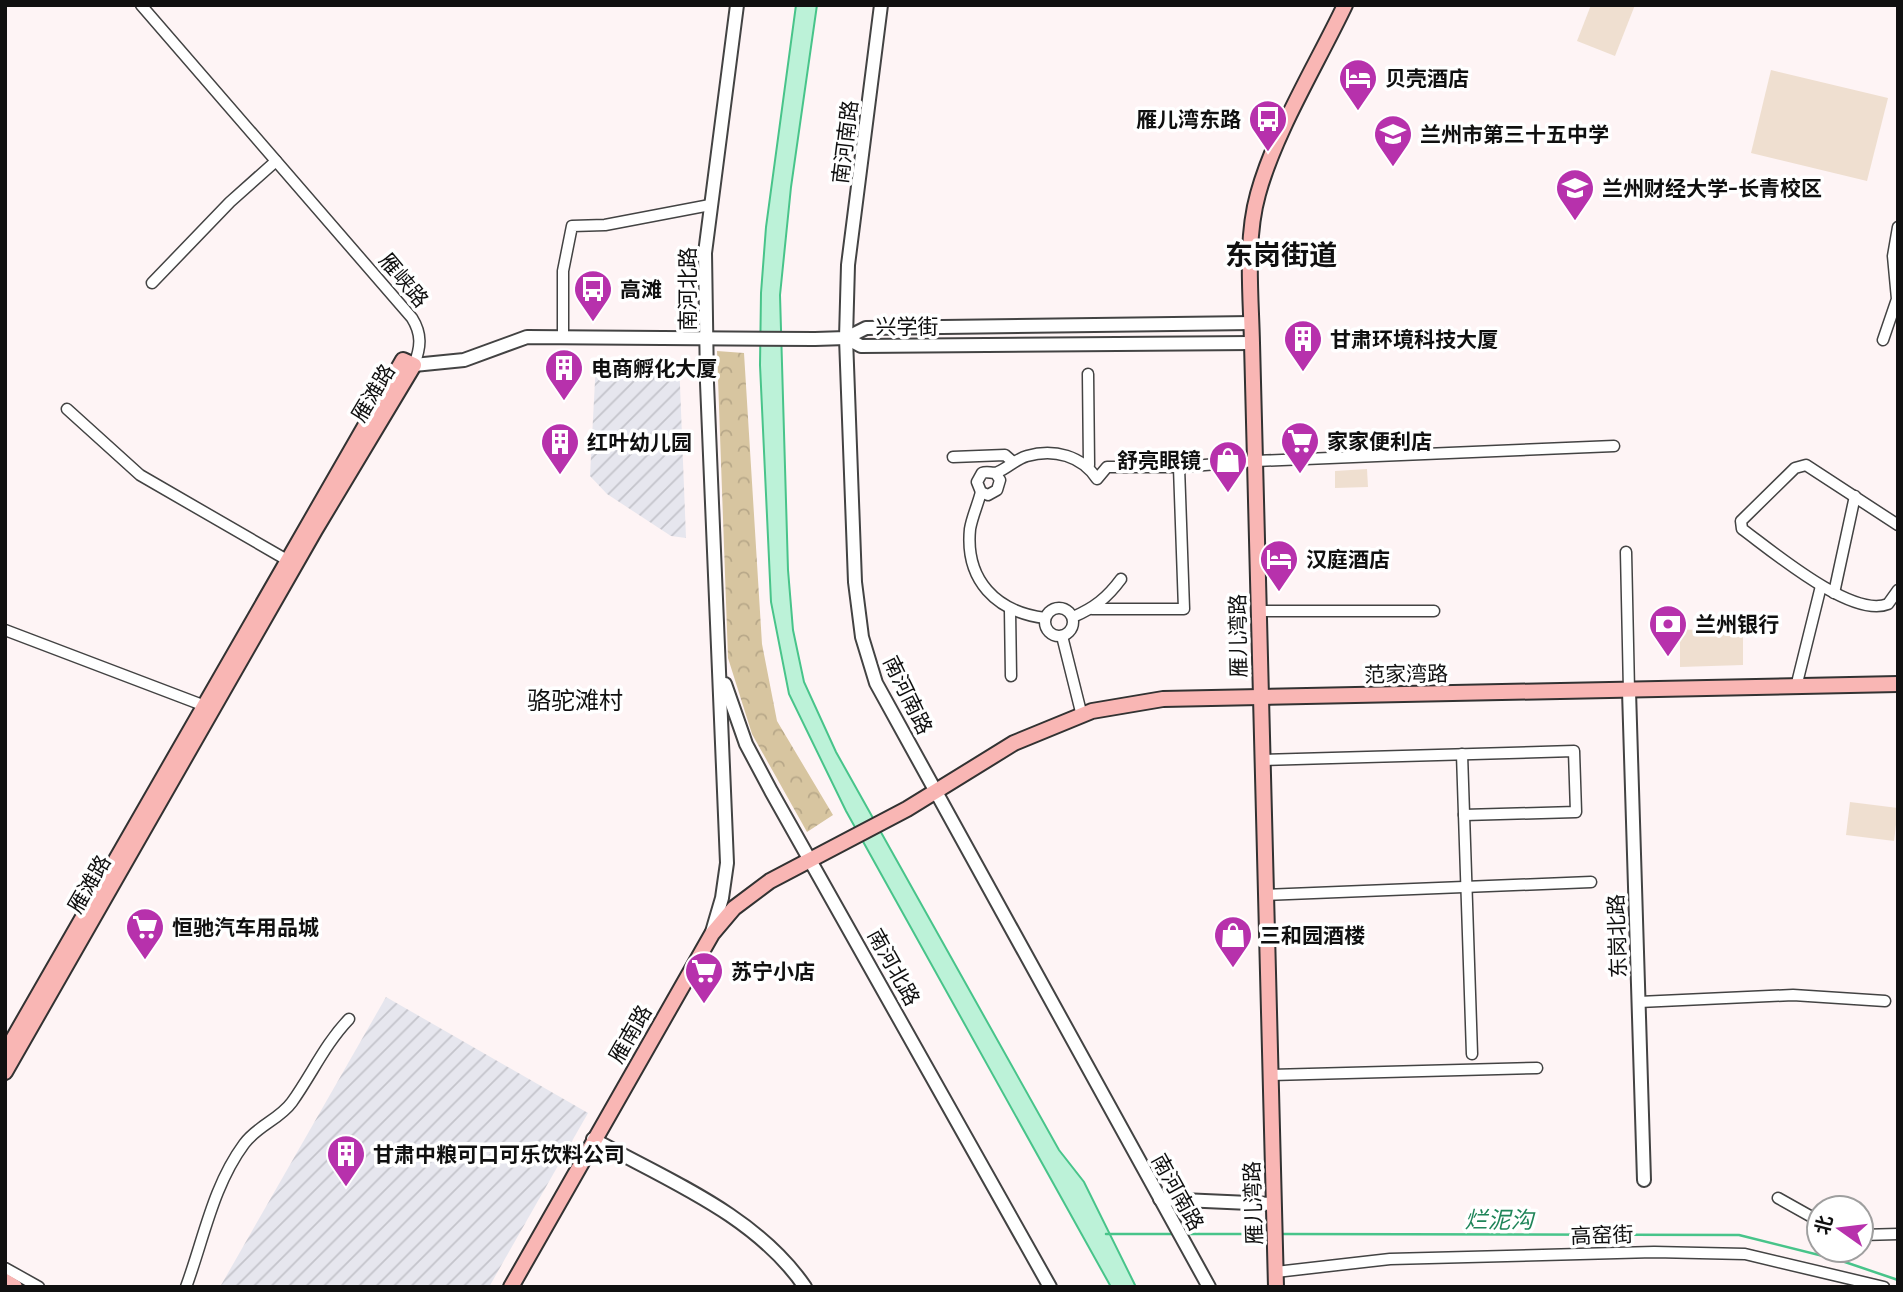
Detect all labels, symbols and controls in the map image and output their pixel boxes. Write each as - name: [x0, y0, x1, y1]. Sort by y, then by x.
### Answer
- hotel icon: 贝壳酒店: [1337, 57, 1379, 112]
- place label: 贝壳酒店: [1385, 65, 1469, 92]
- bus stop icon: 雁儿湾东路: [1247, 98, 1289, 153]
- street label: 南河南路: [826, 99, 864, 185]
- place label: 雁儿湾东路: [1136, 106, 1241, 133]
- school or university icon: 兰州市第三十五中学: [1372, 113, 1414, 168]
- place label: 兰州市第三十五中学: [1420, 121, 1609, 148]
- school or university icon: 兰州财经大学-长青校区: [1554, 167, 1596, 222]
- place label: 兰州财经大学-长青校区: [1602, 175, 1822, 202]
- district label: 东岗街道: [1225, 237, 1337, 273]
- street label: 雁峡路: [373, 247, 435, 313]
- street label: 南河北路: [674, 247, 701, 331]
- bus stop icon: 高滩: [572, 268, 614, 323]
- place label: 高滩: [620, 276, 662, 303]
- street label: 兴学街: [876, 313, 939, 340]
- building icon: 甘肃环境科技大厦: [1282, 318, 1324, 373]
- place label: 甘肃环境科技大厦: [1330, 326, 1498, 353]
- building icon: 电商孵化大厦: [543, 347, 585, 402]
- place label: 电商孵化大厦: [591, 355, 717, 382]
- street label: 雁滩路: [345, 359, 401, 427]
- supermarket icon: 家家便利店: [1279, 420, 1321, 475]
- building icon: 红叶幼儿园: [539, 421, 581, 476]
- place label: 家家便利店: [1327, 428, 1432, 455]
- place label: 红叶幼儿园: [587, 429, 692, 456]
- shop icon: 舒亮眼镜: [1207, 439, 1249, 494]
- place label: 舒亮眼镜: [1117, 447, 1201, 474]
- hotel icon: 汉庭酒店: [1258, 538, 1300, 593]
- place label: 汉庭酒店: [1306, 546, 1390, 573]
- street label: 雁儿湾路: [1224, 594, 1252, 678]
- bank icon: 兰州银行: [1647, 603, 1689, 658]
- place label: 兰州银行: [1695, 611, 1779, 638]
- street label: 南河南路: [877, 651, 939, 739]
- street label: 范家湾路: [1364, 660, 1448, 688]
- district label: 骆驼滩村: [527, 685, 623, 716]
- street label: 雁滩路: [62, 850, 116, 918]
- street label: 东岗北路: [1602, 894, 1632, 978]
- supermarket icon: 恒驰汽车用品城: [124, 906, 166, 961]
- place label: 恒驰汽车用品城: [172, 914, 319, 941]
- shop icon: 三和园酒楼: [1212, 914, 1254, 969]
- place label: 三和园酒楼: [1260, 922, 1365, 949]
- street label: 南河北路: [862, 924, 926, 1010]
- supermarket icon: 苏宁小店: [683, 950, 725, 1005]
- place label: 苏宁小店: [731, 958, 815, 985]
- street label: 雁南路: [603, 1000, 657, 1068]
- building icon: 甘肃中粮可口可乐饮料公司: [325, 1133, 367, 1188]
- place label: 甘肃中粮可口可乐饮料公司: [373, 1141, 625, 1168]
- street label: 南河南路: [1146, 1149, 1210, 1235]
- street label: 雁儿湾路: [1238, 1161, 1268, 1245]
- north arrow: [1805, 1194, 1875, 1264]
- water label: 烂泥沟: [1465, 1205, 1537, 1234]
- text: 北: [1810, 1213, 1837, 1237]
- street label: 高窑街: [1570, 1220, 1634, 1250]

